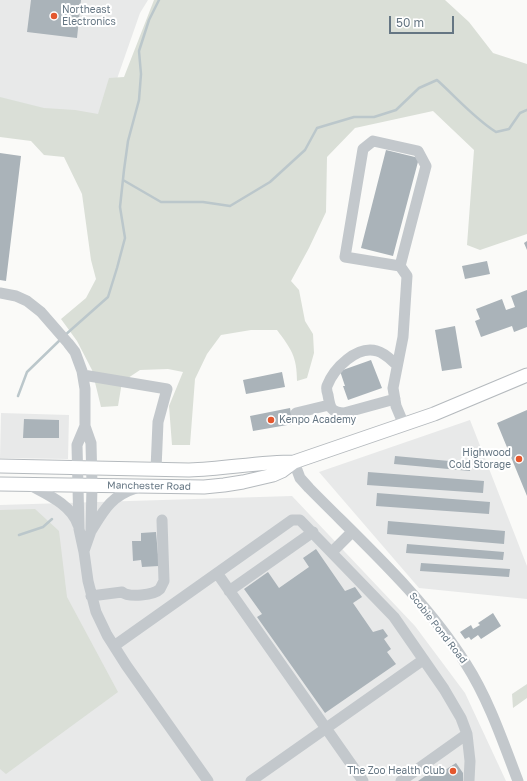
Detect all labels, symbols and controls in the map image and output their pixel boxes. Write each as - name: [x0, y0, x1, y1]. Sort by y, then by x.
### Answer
- place label: Northeast Electronics: [62, 4, 116, 28]
- scale bar: [391, 8, 456, 34]
- marker: Northeast Electronics: [49, 11, 59, 21]
- text: 50 m: [396, 15, 424, 30]
- place label: Kenpo Academy: [279, 414, 356, 426]
- marker: Kenpo Academy: [266, 415, 276, 425]
- place label: Highwood Cold Storage: [449, 447, 511, 470]
- marker: Highwood Cold Storage: [514, 454, 524, 464]
- street label: Manchester Road: [107, 479, 191, 493]
- street label: Scobie Pond Road: [407, 590, 469, 666]
- place label: The Zoo Health Club: [347, 765, 445, 777]
- marker: The Zoo Health Club: [448, 766, 458, 776]

